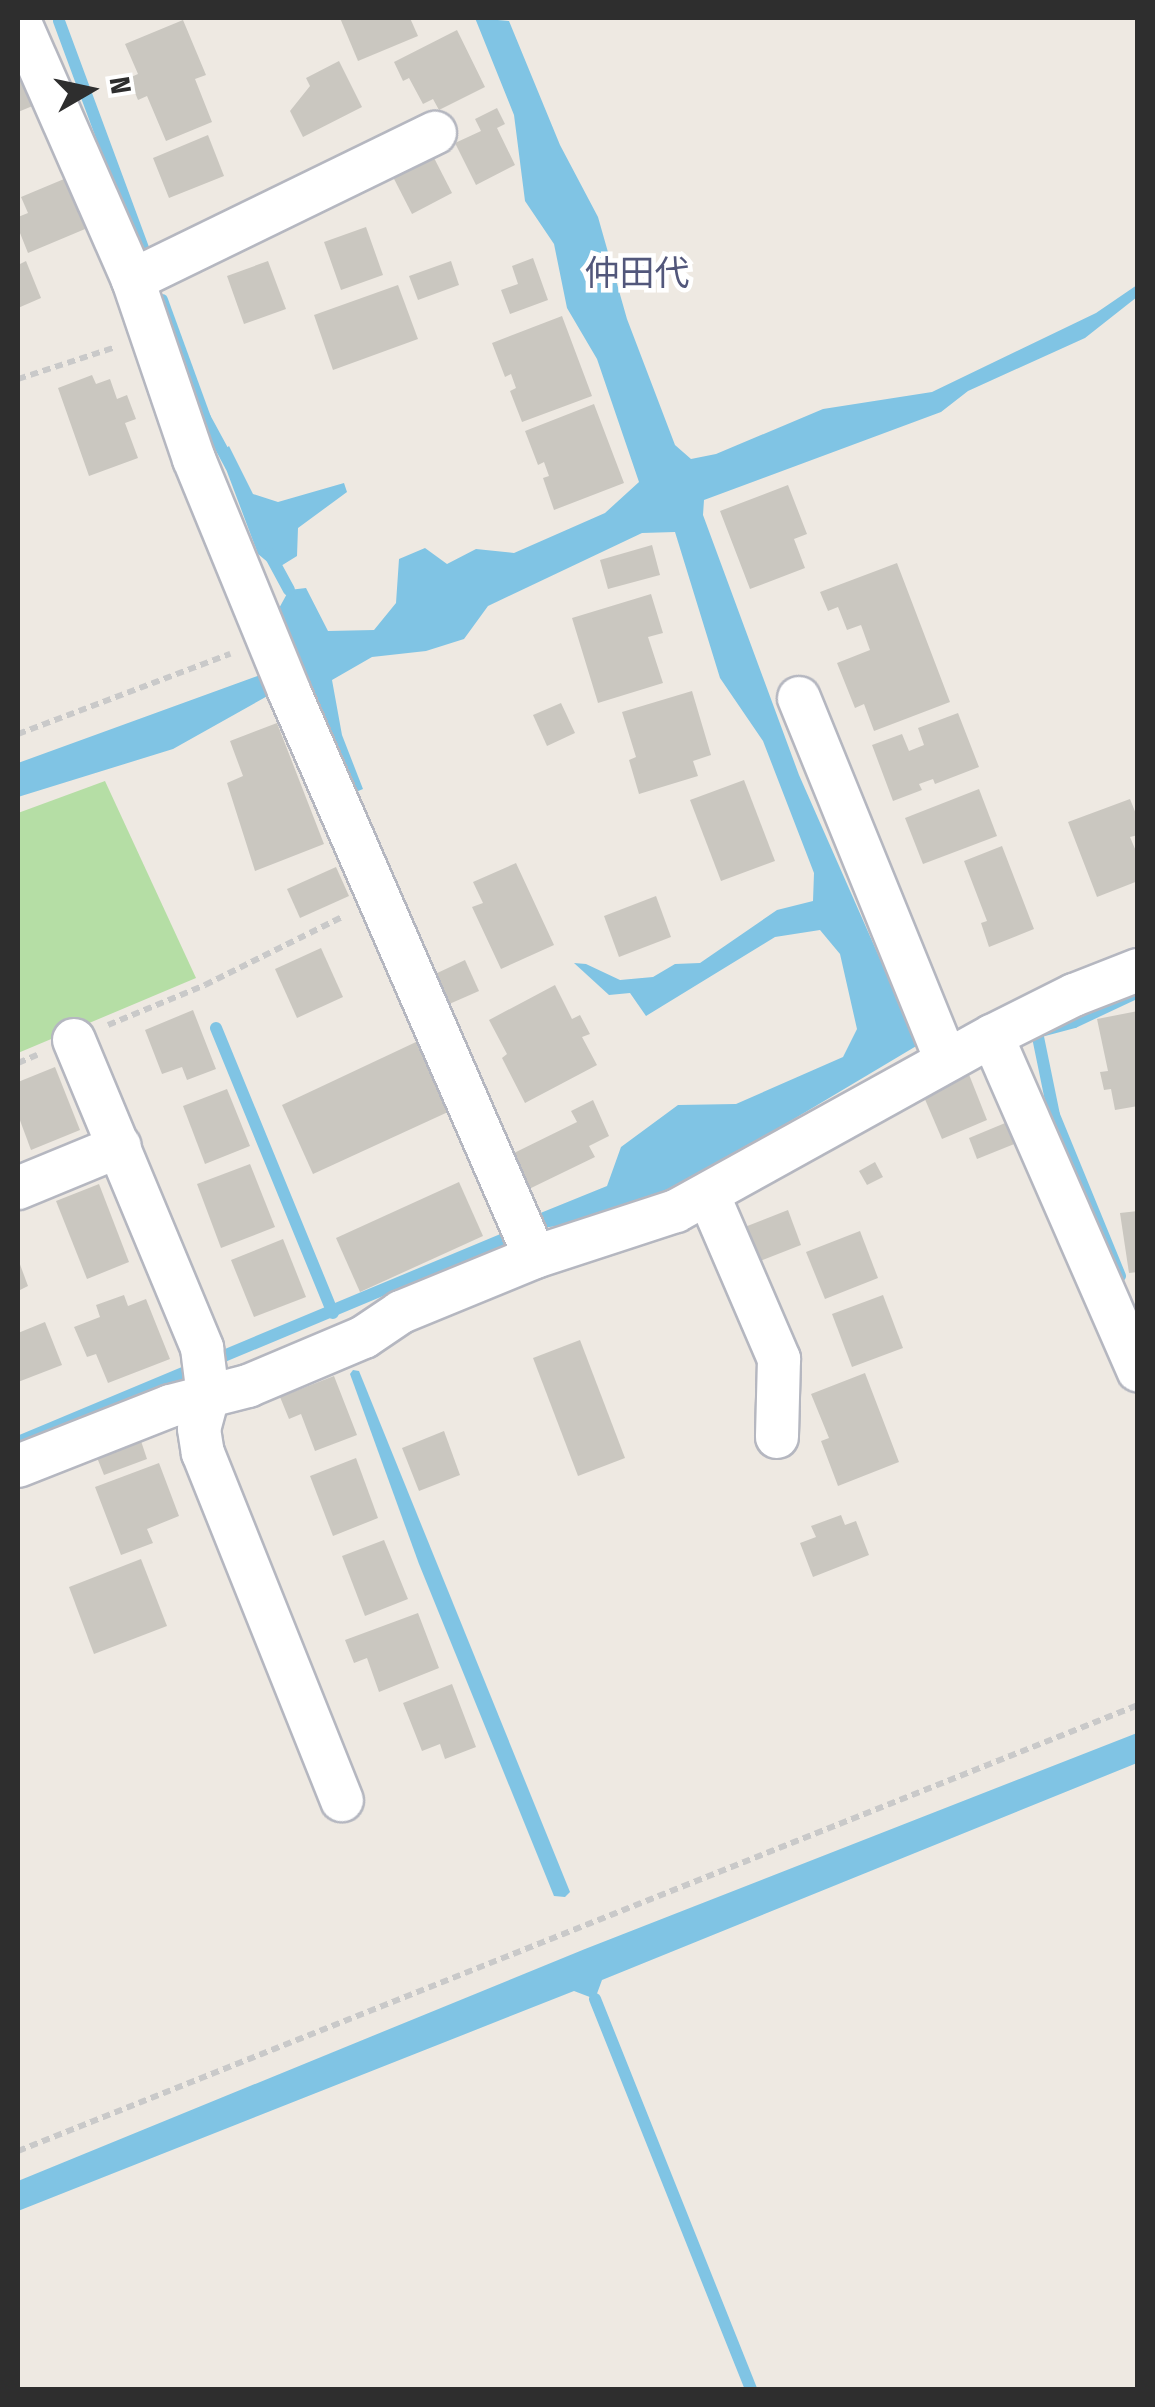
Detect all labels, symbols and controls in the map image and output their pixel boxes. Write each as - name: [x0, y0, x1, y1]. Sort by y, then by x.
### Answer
- north arrow: [40, 40, 140, 140]
- text: N: [103, 74, 138, 96]
- district label: 仲田代: [585, 252, 689, 294]

